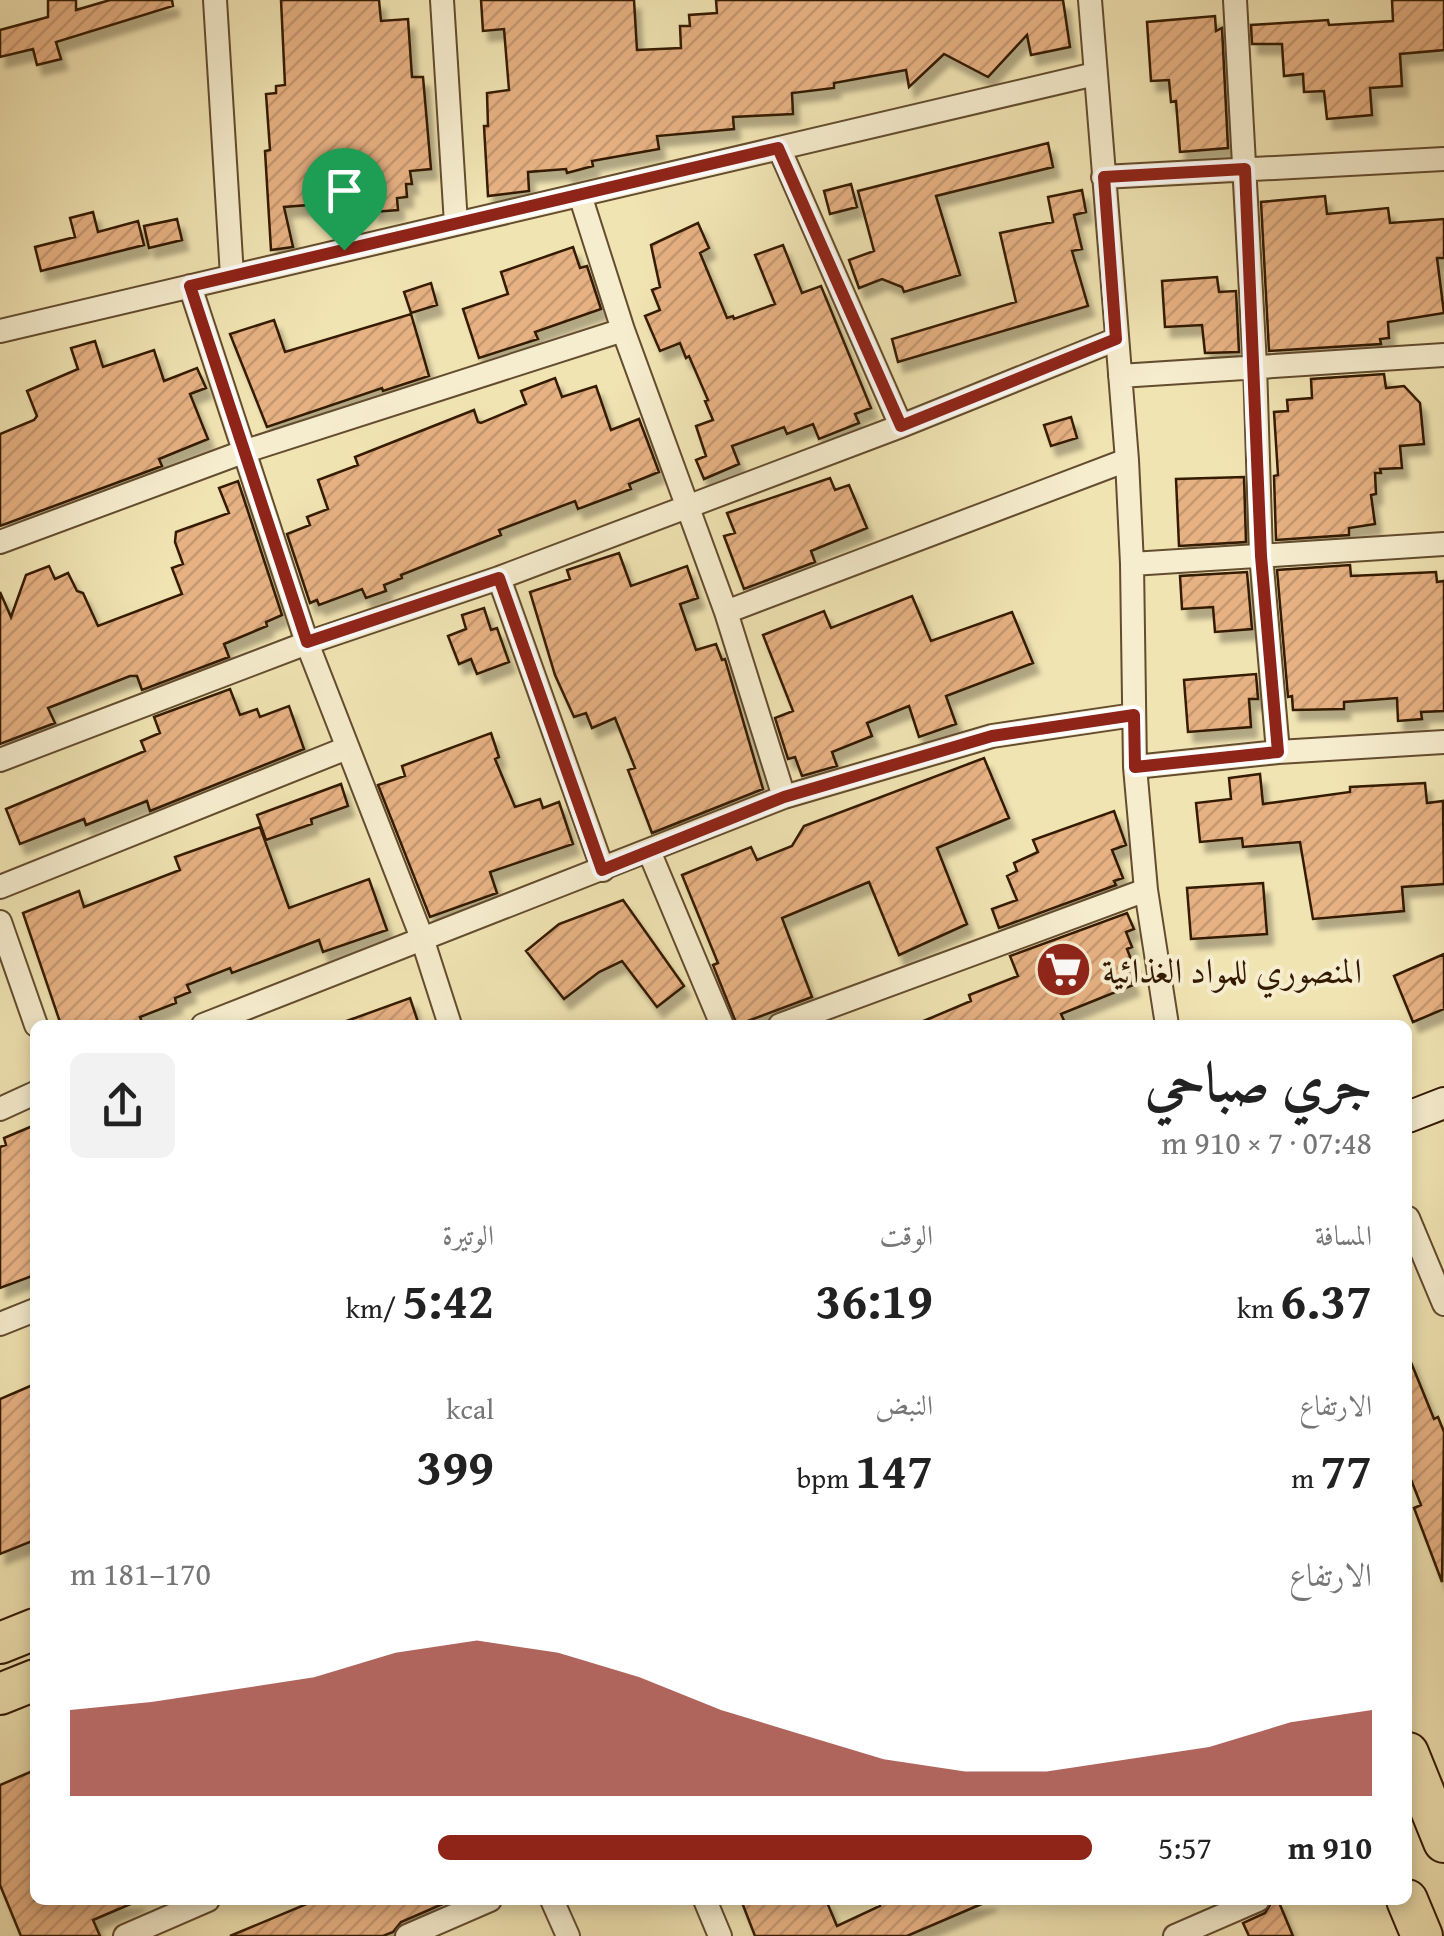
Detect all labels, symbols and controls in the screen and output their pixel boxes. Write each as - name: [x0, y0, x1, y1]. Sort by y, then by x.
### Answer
- pin: [302, 148, 387, 251]
- icon: arrive: [317, 163, 372, 218]
- supermarket icon: المنصوري للمواد الغذائية: [1033, 940, 1093, 1000]
- place label: المنصوري للمواد الغذائية: [1102, 945, 1362, 999]
- text: جري صباحي: [1145, 1041, 1372, 1121]
- button: share: [70, 1053, 175, 1158]
- text: 07:48 · 7 × 910 m: [1161, 1119, 1372, 1166]
- text: الوتيرة: [442, 1214, 494, 1255]
- text: الوقت: [879, 1214, 933, 1255]
- text: المسافة: [1315, 1214, 1372, 1255]
- text: 5:42: [402, 1263, 494, 1336]
- text: 36:19: [815, 1263, 933, 1336]
- text: 6.37: [1280, 1263, 1372, 1336]
- text: /km: [346, 1287, 402, 1328]
- text: km: [1237, 1287, 1280, 1328]
- text: النبض: [875, 1384, 933, 1425]
- text: الارتفاع: [1299, 1384, 1372, 1425]
- text: kcal: [446, 1388, 494, 1429]
- text: 399: [416, 1429, 494, 1502]
- text: 147: [855, 1433, 933, 1506]
- text: 77: [1320, 1433, 1372, 1506]
- text: bpm: [797, 1457, 855, 1498]
- text: m: [1291, 1457, 1320, 1498]
- text: 170–181 m: [70, 1550, 211, 1597]
- text: الارتفاع: [1289, 1551, 1372, 1598]
- text: 5:57: [1158, 1824, 1212, 1871]
- text: 910 m: [1288, 1824, 1372, 1871]

